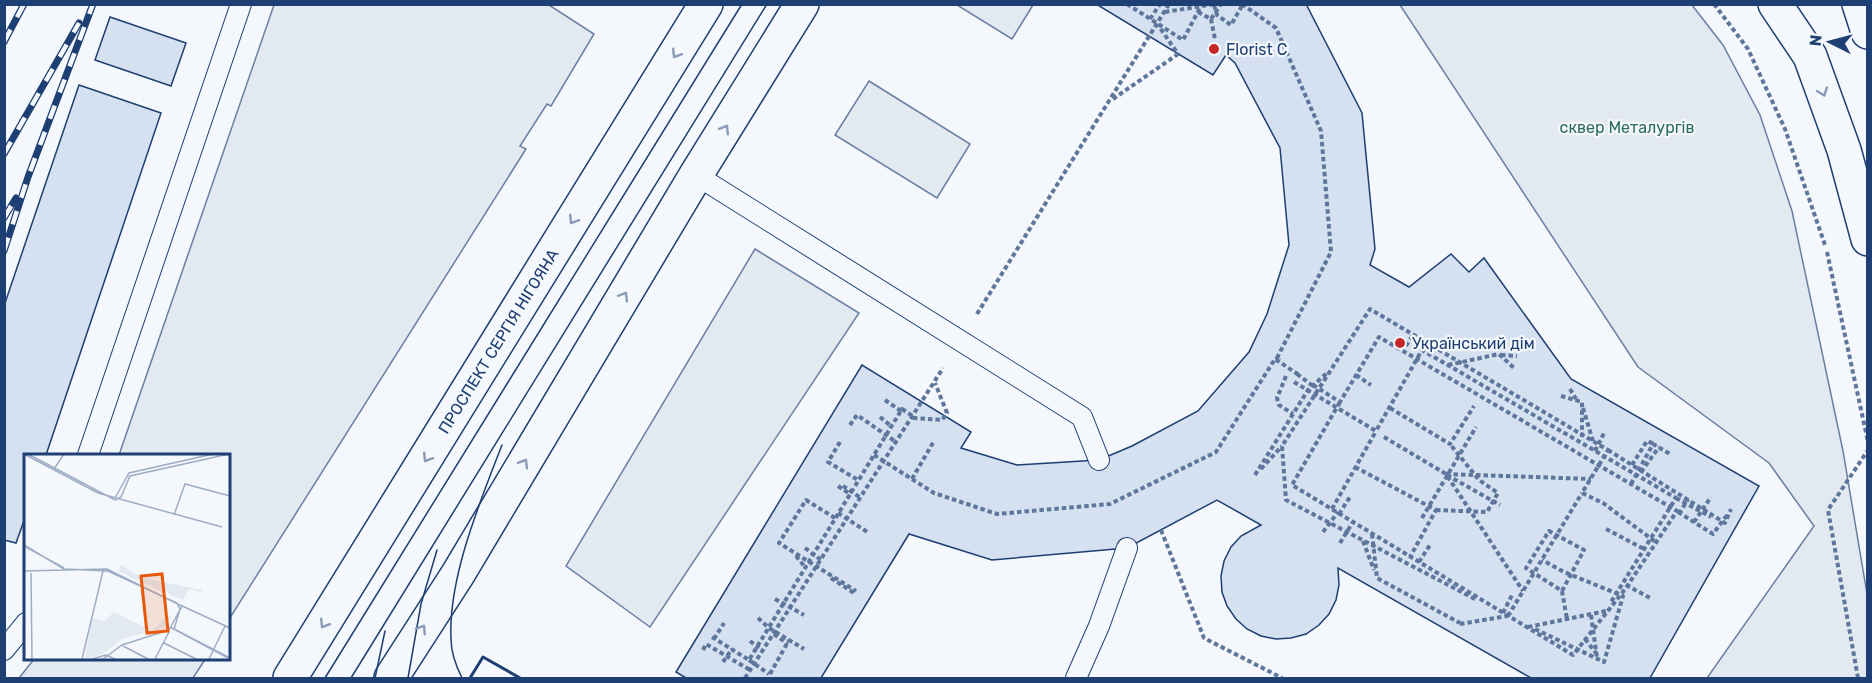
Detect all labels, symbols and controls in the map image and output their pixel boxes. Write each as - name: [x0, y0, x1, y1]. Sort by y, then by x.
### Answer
- north arrow: [1800, 12, 1860, 72]
- text: N: [1806, 34, 1826, 47]
- place label: Florist C: [1226, 40, 1287, 59]
- marker: Florist C: [1207, 42, 1221, 56]
- one-way arrow: [671, 48, 683, 58]
- one-way arrow: [1816, 86, 1828, 97]
- park label: сквер Металургів: [1560, 118, 1694, 137]
- one-way arrow: [717, 125, 729, 135]
- one-way arrow: [569, 214, 581, 224]
- street label: ПРОСПЕКТ СЕРГІЯ НІГОЯНА: [434, 245, 563, 437]
- one-way arrow: [617, 292, 629, 302]
- place label: Український дім: [1412, 334, 1535, 353]
- marker: Український дім: [1393, 336, 1407, 350]
- one-way arrow: [422, 452, 434, 462]
- inset map: [24, 454, 230, 659]
- one-way arrow: [517, 459, 529, 469]
- one-way arrow: [320, 618, 332, 628]
- one-way arrow: [415, 625, 426, 636]

